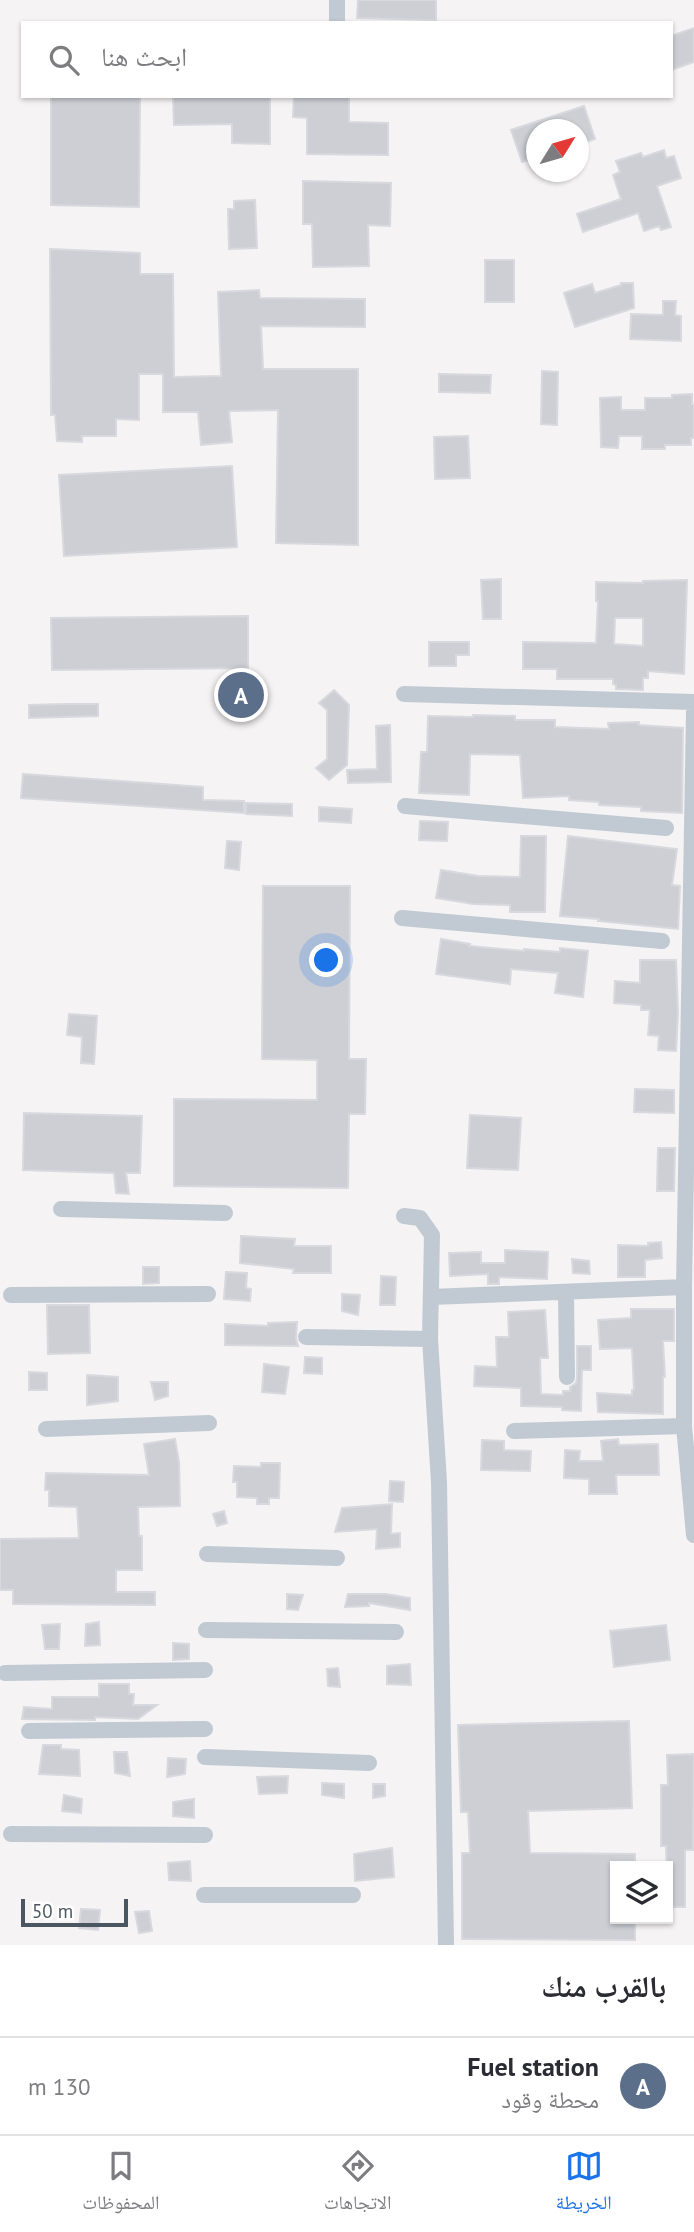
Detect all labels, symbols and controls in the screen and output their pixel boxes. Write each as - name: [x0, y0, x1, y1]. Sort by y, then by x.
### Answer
- search box: [21, 21, 673, 98]
- text: ابحث هنا: [101, 40, 187, 73]
- icon: search: [45, 41, 83, 79]
- north arrow: [526, 119, 589, 182]
- pin: A: [218, 669, 264, 721]
- your location: [309, 943, 343, 977]
- map controls: [610, 1861, 673, 1924]
- button: layers: [610, 1861, 673, 1924]
- scale bar: [21, 1896, 128, 1928]
- text: 50 m: [32, 1899, 73, 1923]
- text: بالقرب منك: [541, 1966, 666, 2005]
- text: Fuel station: [467, 2050, 599, 2083]
- text: 130 m: [28, 2072, 90, 2101]
- text: A: [636, 2072, 650, 2101]
- text: محطة وقود: [501, 2085, 599, 2114]
- tab: المحفوظات: [82, 2147, 160, 2221]
- tab: الاتجاهات: [324, 2147, 391, 2221]
- tab: الخريطة: [556, 2147, 612, 2221]

